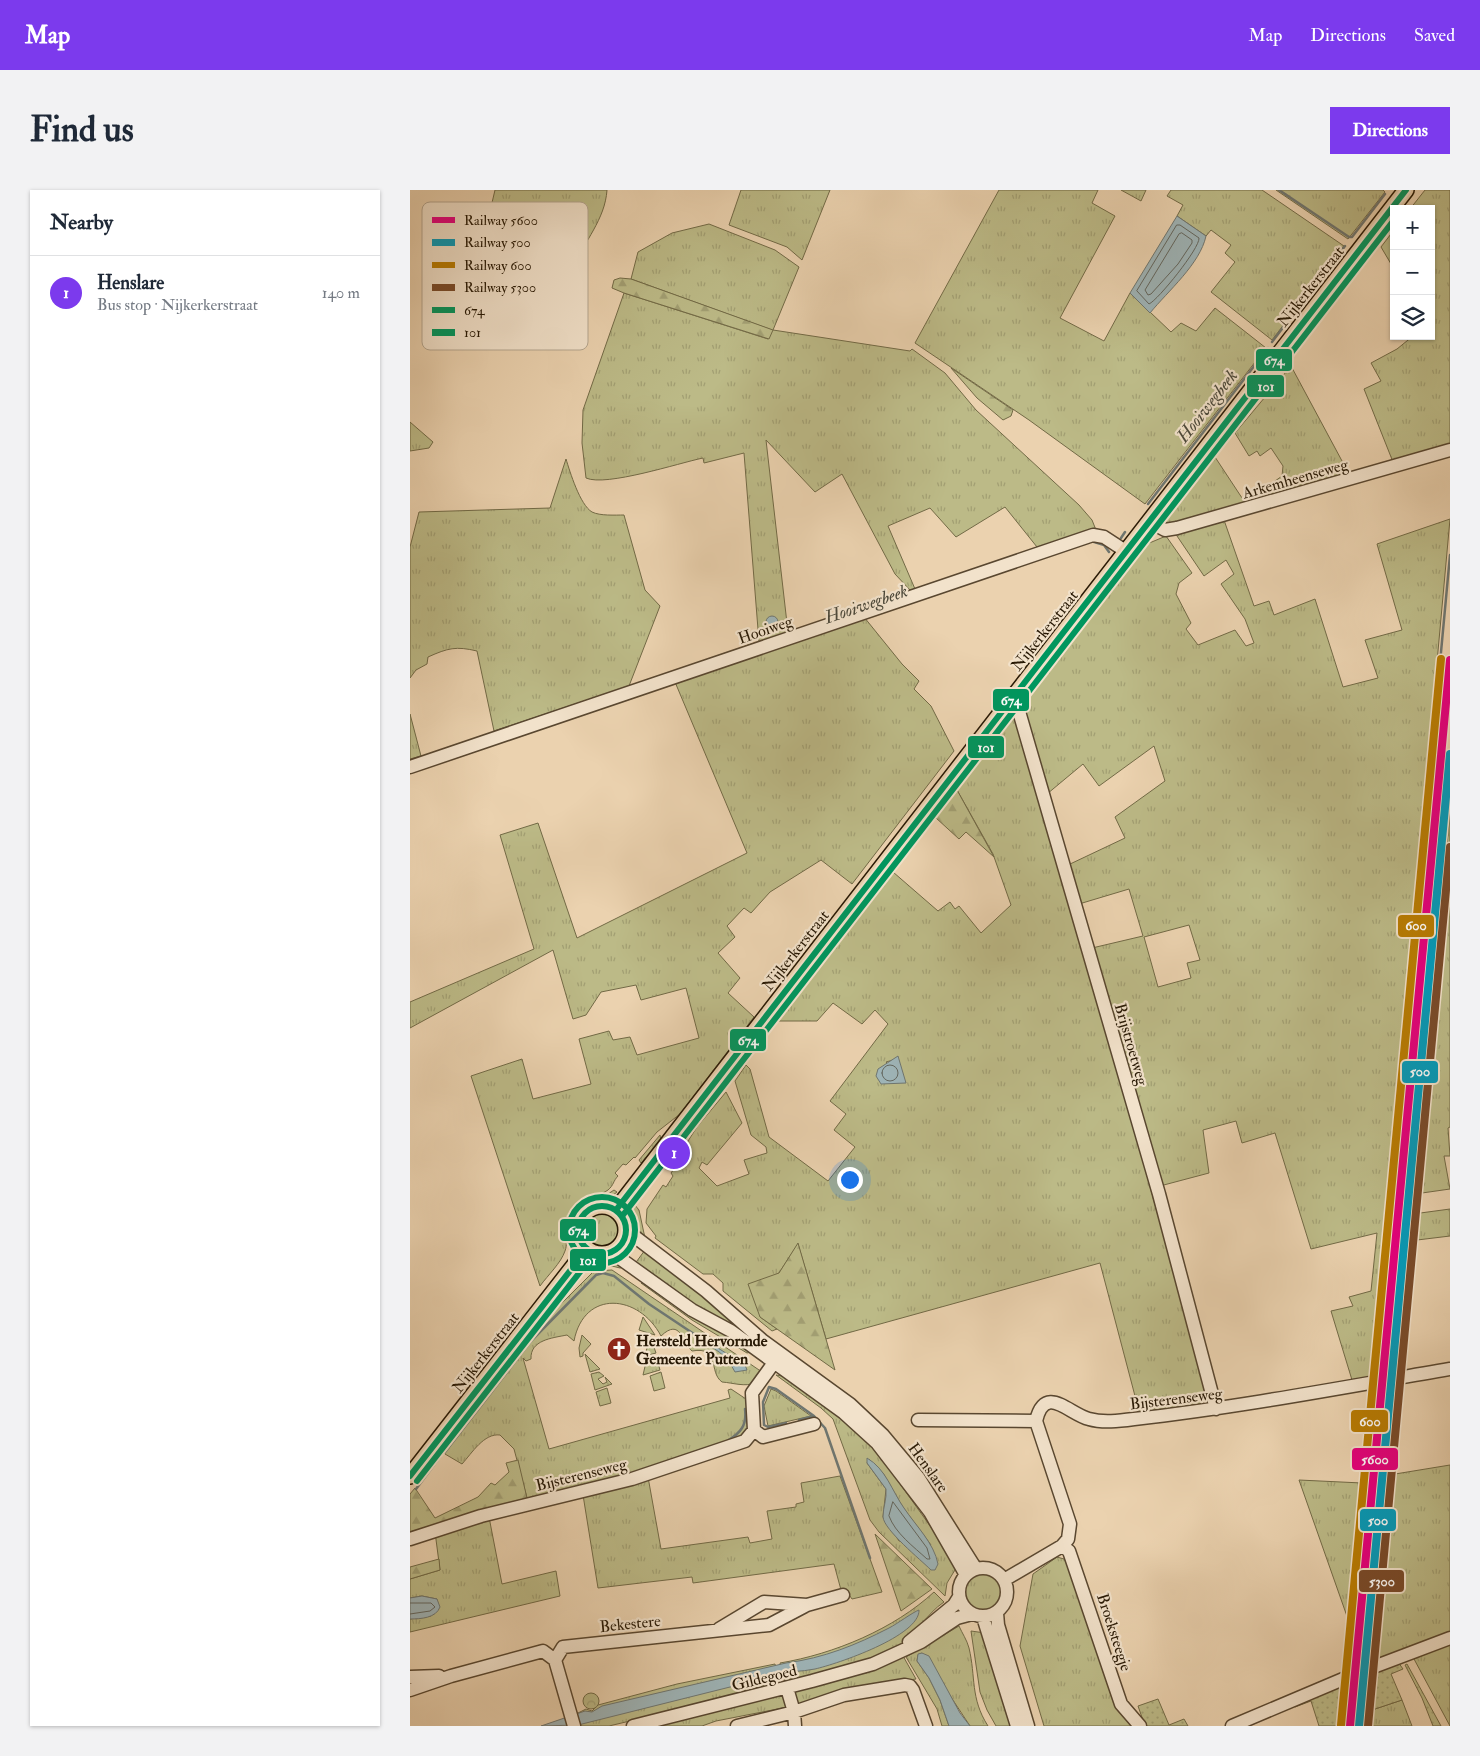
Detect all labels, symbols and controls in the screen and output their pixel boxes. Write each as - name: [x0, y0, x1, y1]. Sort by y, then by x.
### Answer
- text: Map: [25, 20, 70, 51]
- text: Map: [1249, 24, 1282, 47]
- text: Directions: [1310, 24, 1386, 47]
- text: Saved: [1414, 24, 1455, 47]
- button: Directions: [1330, 107, 1450, 154]
- text: Find us: [30, 108, 134, 152]
- legend: [422, 202, 588, 350]
- map controls: [1390, 205, 1435, 340]
- button: +: [1390, 205, 1435, 250]
- text: Nearby: [50, 209, 113, 236]
- text: Railway 5600: [464, 212, 538, 230]
- text: Railway 500: [464, 234, 531, 252]
- street label: Nijkerkerstraat: [1273, 242, 1349, 331]
- button: −: [1390, 250, 1435, 295]
- text: Railway 600: [464, 257, 532, 275]
- text: Henslare: [97, 271, 164, 295]
- text: Railway 5300: [464, 279, 536, 297]
- text: 1: [63, 283, 69, 303]
- text: 140 m: [322, 283, 360, 303]
- text: Bus stop · Nijkerkerstraat: [97, 295, 258, 315]
- button: layers: [1390, 295, 1435, 340]
- text: 674: [464, 302, 486, 319]
- text: 101: [464, 324, 481, 341]
- line badge: 674: [1255, 348, 1293, 372]
- text: 674: [1264, 352, 1286, 369]
- water label: Hooiwegbeek: [1171, 365, 1243, 448]
- line badge: 101: [1246, 374, 1285, 398]
- text: 101: [1257, 378, 1275, 395]
- street label: Arkemheenseweg: [1239, 454, 1352, 504]
- water label: Hooiwegbeek: [821, 580, 911, 630]
- street label: Nijkerkerstraat: [1007, 586, 1083, 675]
- street label: Hooiweg: [735, 611, 796, 649]
- line badge: 674: [992, 688, 1030, 712]
- text: 674: [1001, 692, 1023, 709]
- line badge: 101: [967, 735, 1005, 759]
- text: 101: [977, 739, 995, 756]
- street label: Nijkerkerstraat: [758, 906, 834, 995]
- line badge: 600: [1397, 914, 1435, 938]
- text: 600: [1405, 917, 1427, 934]
- street label: Brijstroetweg: [1110, 1001, 1153, 1089]
- line badge: 674: [729, 1028, 767, 1052]
- text: 674: [738, 1032, 760, 1049]
- line badge: 500: [1401, 1060, 1439, 1084]
- text: 500: [1410, 1063, 1430, 1080]
- pin: 1: [658, 1134, 690, 1172]
- your location: [837, 1167, 863, 1193]
- line badge: 674: [559, 1218, 597, 1242]
- text: 674: [568, 1222, 590, 1239]
- line badge: 101: [569, 1248, 607, 1272]
- text: 101: [579, 1252, 597, 1269]
- street label: Nijkerkerstraat: [448, 1308, 524, 1397]
- place label: Hersteld Hervormde Gemeente Putten: [636, 1331, 768, 1369]
- church icon: Hersteld Hervormde Gemeente Putten: [606, 1336, 632, 1362]
- street label: Bijsterenseweg: [1129, 1383, 1225, 1415]
- line badge: 600: [1350, 1409, 1389, 1433]
- text: 600: [1359, 1413, 1381, 1430]
- street label: Henslare: [903, 1439, 953, 1497]
- line badge: 5600: [1351, 1447, 1399, 1471]
- text: 5600: [1361, 1451, 1389, 1468]
- street label: Bijsterenseweg: [534, 1454, 630, 1496]
- line badge: 500: [1359, 1508, 1397, 1532]
- text: 500: [1368, 1512, 1388, 1529]
- line badge: 5300: [1358, 1569, 1405, 1593]
- text: 5300: [1369, 1573, 1395, 1590]
- street label: Broeksteegje: [1092, 1591, 1136, 1674]
- street label: Bekestere: [599, 1611, 662, 1637]
- street label: Gildegoed: [730, 1660, 799, 1696]

